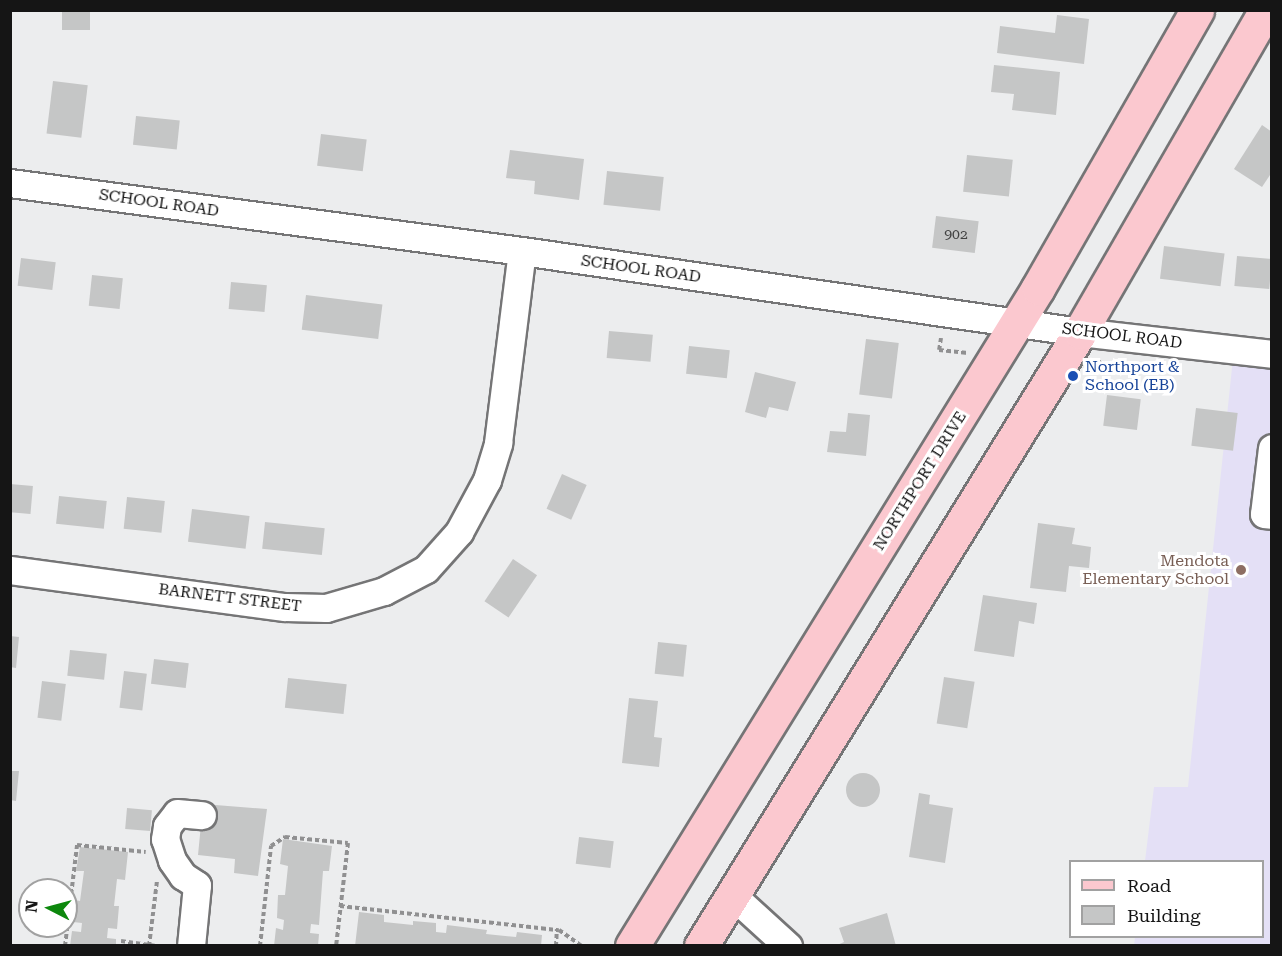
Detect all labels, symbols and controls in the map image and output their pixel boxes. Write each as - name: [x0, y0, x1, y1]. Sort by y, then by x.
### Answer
- street label: SCHOOL ROAD: [98, 185, 220, 221]
- house number: 902: [944, 226, 968, 242]
- street label: SCHOOL ROAD: [580, 251, 702, 287]
- street label: SCHOOL ROAD: [1061, 319, 1183, 353]
- place label: Northport & School (EB): [1085, 357, 1180, 395]
- marker: Northport & School (EB): [1066, 369, 1080, 383]
- street label: NORTHPORT DRIVE: [869, 408, 971, 554]
- place label: Mendota Elementary School: [1082, 551, 1229, 589]
- marker: Mendota Elementary School: [1234, 563, 1248, 577]
- street label: BARNETT STREET: [157, 580, 303, 616]
- legend: [1069, 860, 1264, 938]
- text: Road: [1127, 875, 1171, 896]
- north arrow: [18, 878, 78, 938]
- text: N: [21, 899, 42, 913]
- text: Building: [1127, 905, 1201, 926]

